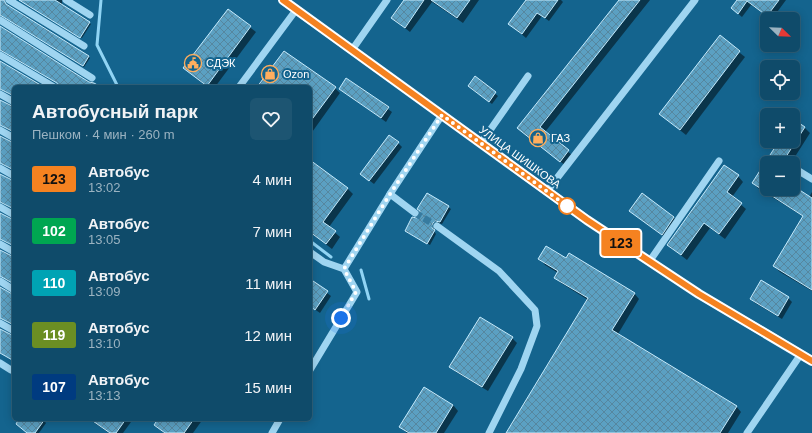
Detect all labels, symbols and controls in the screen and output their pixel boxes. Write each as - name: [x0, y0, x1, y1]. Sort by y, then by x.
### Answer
- north arrow: [760, 12, 800, 52]
- map controls: [760, 12, 800, 196]
- public building icon: СДЭК: [183, 53, 203, 73]
- place label: СДЭК: [206, 57, 236, 69]
- button: locate: [760, 60, 800, 100]
- shop icon: Ozon: [260, 64, 280, 84]
- place label: Ozon: [283, 68, 309, 80]
- button: heart: [250, 98, 292, 140]
- text: Автобусный парк: [32, 101, 198, 122]
- button: +: [760, 108, 800, 148]
- street label: УЛИЦА ШИШКОВА: [477, 123, 563, 191]
- text: Пешком · 4 мин · 260 m: [32, 127, 174, 142]
- shop icon: ГАЗ: [528, 128, 548, 148]
- place label: ГАЗ: [551, 132, 570, 144]
- button: −: [760, 156, 800, 196]
- text: Автобус: [88, 163, 150, 180]
- text: 123: [42, 171, 66, 187]
- text: 4 мин: [253, 171, 292, 188]
- text: 13:02: [88, 180, 121, 195]
- unlabelled marker: [558, 197, 576, 215]
- text: Автобус: [88, 215, 150, 232]
- text: 102: [42, 223, 66, 239]
- text: 7 мин: [253, 223, 292, 240]
- line badge: 123: [598, 230, 644, 256]
- text: 13:05: [88, 232, 121, 247]
- text: 123: [609, 235, 633, 251]
- text: Автобус: [88, 267, 150, 284]
- text: 110: [43, 275, 65, 291]
- text: 11 мин: [245, 275, 292, 292]
- text: 13:09: [88, 284, 121, 299]
- your location: [331, 308, 351, 328]
- text: Автобус: [88, 319, 150, 336]
- text: 119: [43, 327, 65, 343]
- text: 12 мин: [244, 327, 292, 344]
- text: 13:10: [88, 336, 121, 351]
- text: Автобус: [88, 371, 150, 388]
- text: 107: [42, 379, 66, 395]
- text: 15 мин: [244, 379, 292, 396]
- text: 13:13: [88, 388, 121, 403]

